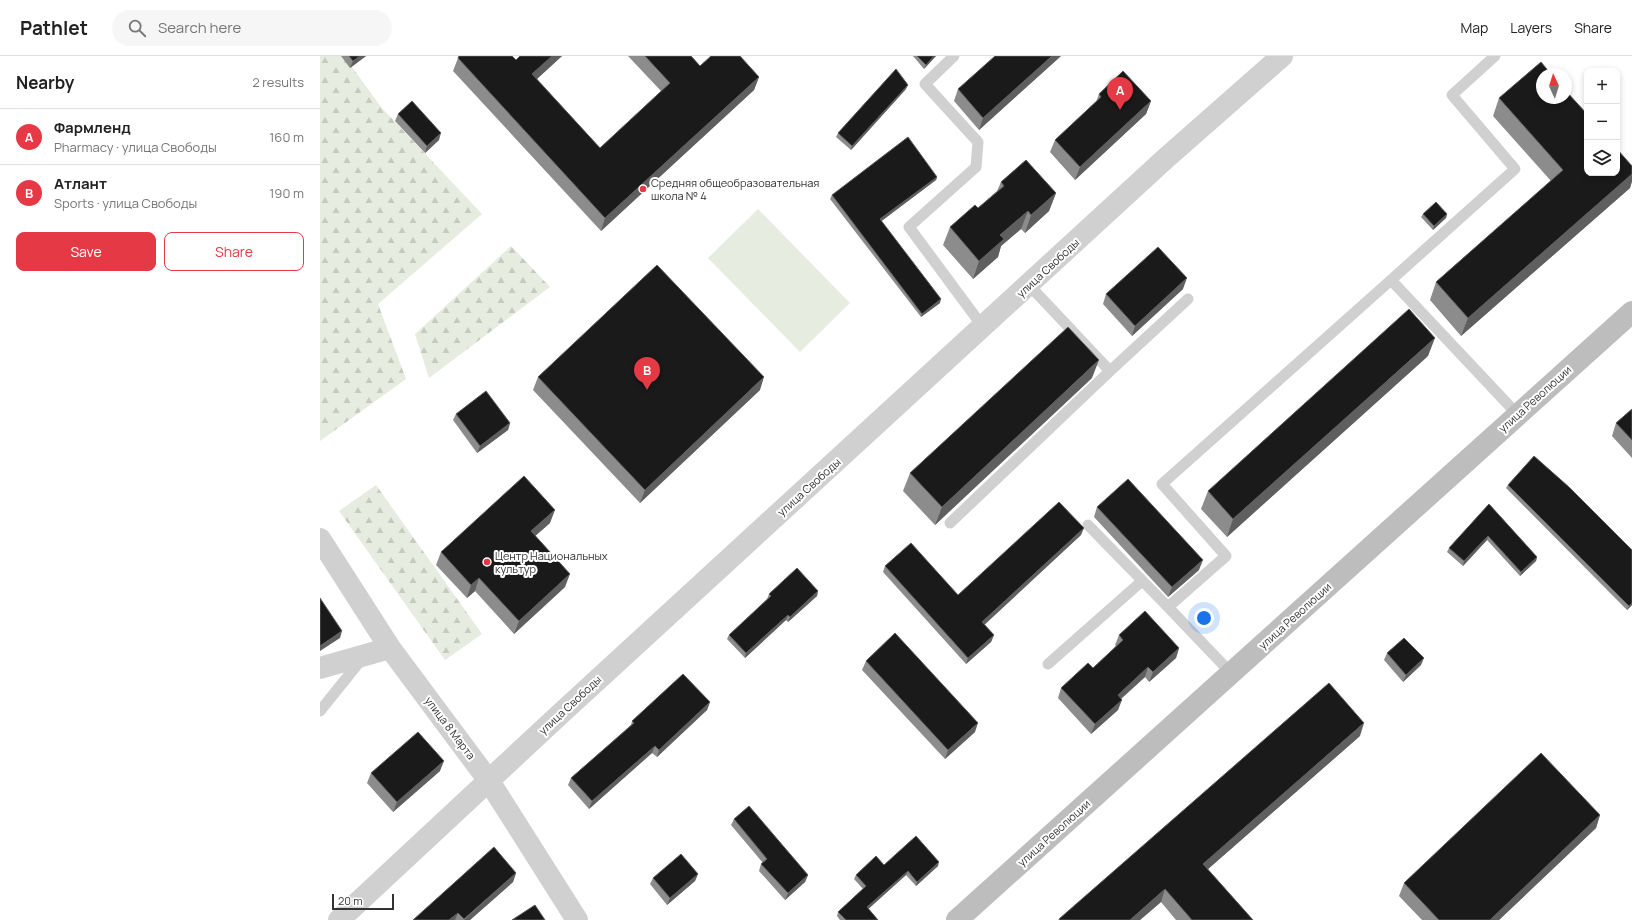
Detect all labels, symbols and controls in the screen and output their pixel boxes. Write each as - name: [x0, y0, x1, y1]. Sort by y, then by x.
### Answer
- search box: [112, 10, 392, 46]
- text: Pathlet: [20, 15, 88, 41]
- icon: search: [126, 17, 148, 39]
- text: Search here: [158, 17, 241, 38]
- text: Map: [1460, 18, 1488, 37]
- text: Layers: [1510, 18, 1552, 37]
- text: Share: [1574, 18, 1612, 37]
- north arrow: [1536, 68, 1572, 104]
- map controls: [1584, 68, 1620, 176]
- button: +: [1584, 68, 1620, 104]
- text: Nearby: [16, 71, 74, 94]
- text: 2 results: [252, 73, 304, 91]
- pin: A: [1107, 77, 1133, 110]
- button: −: [1584, 104, 1620, 140]
- text: Фармленд: [54, 117, 131, 138]
- text: A: [25, 128, 33, 146]
- text: 160 m: [269, 128, 304, 146]
- text: Pharmacy · улица Свободы: [54, 138, 217, 156]
- button: layers: [1584, 140, 1620, 176]
- text: Атлант: [54, 173, 107, 194]
- place label: Средняя общеобразовательная школа № 4: [651, 175, 819, 203]
- text: B: [25, 184, 33, 202]
- text: 190 m: [269, 184, 304, 202]
- marker: Средняя общеобразовательная школа № 4: [638, 184, 648, 194]
- text: Sports · улица Свободы: [54, 194, 197, 212]
- button: Save: [16, 232, 156, 271]
- button: Share: [164, 232, 304, 271]
- street label: улица Свободы: [1013, 235, 1082, 301]
- pin: B: [634, 357, 660, 390]
- street label: улица Революции: [1495, 362, 1574, 435]
- street label: улица Свободы: [774, 454, 844, 519]
- place label: Центр Национальных культур: [495, 548, 608, 576]
- marker: Центр Национальных культур: [482, 557, 492, 567]
- street label: улица Революции: [1255, 579, 1334, 652]
- your location: [1194, 608, 1214, 628]
- street label: улица Свободы: [535, 672, 604, 738]
- street label: улица 8 Марта: [422, 693, 479, 762]
- street label: улица Революции: [1014, 796, 1093, 869]
- scale bar: [332, 892, 394, 911]
- text: 20 m: [338, 893, 363, 908]

